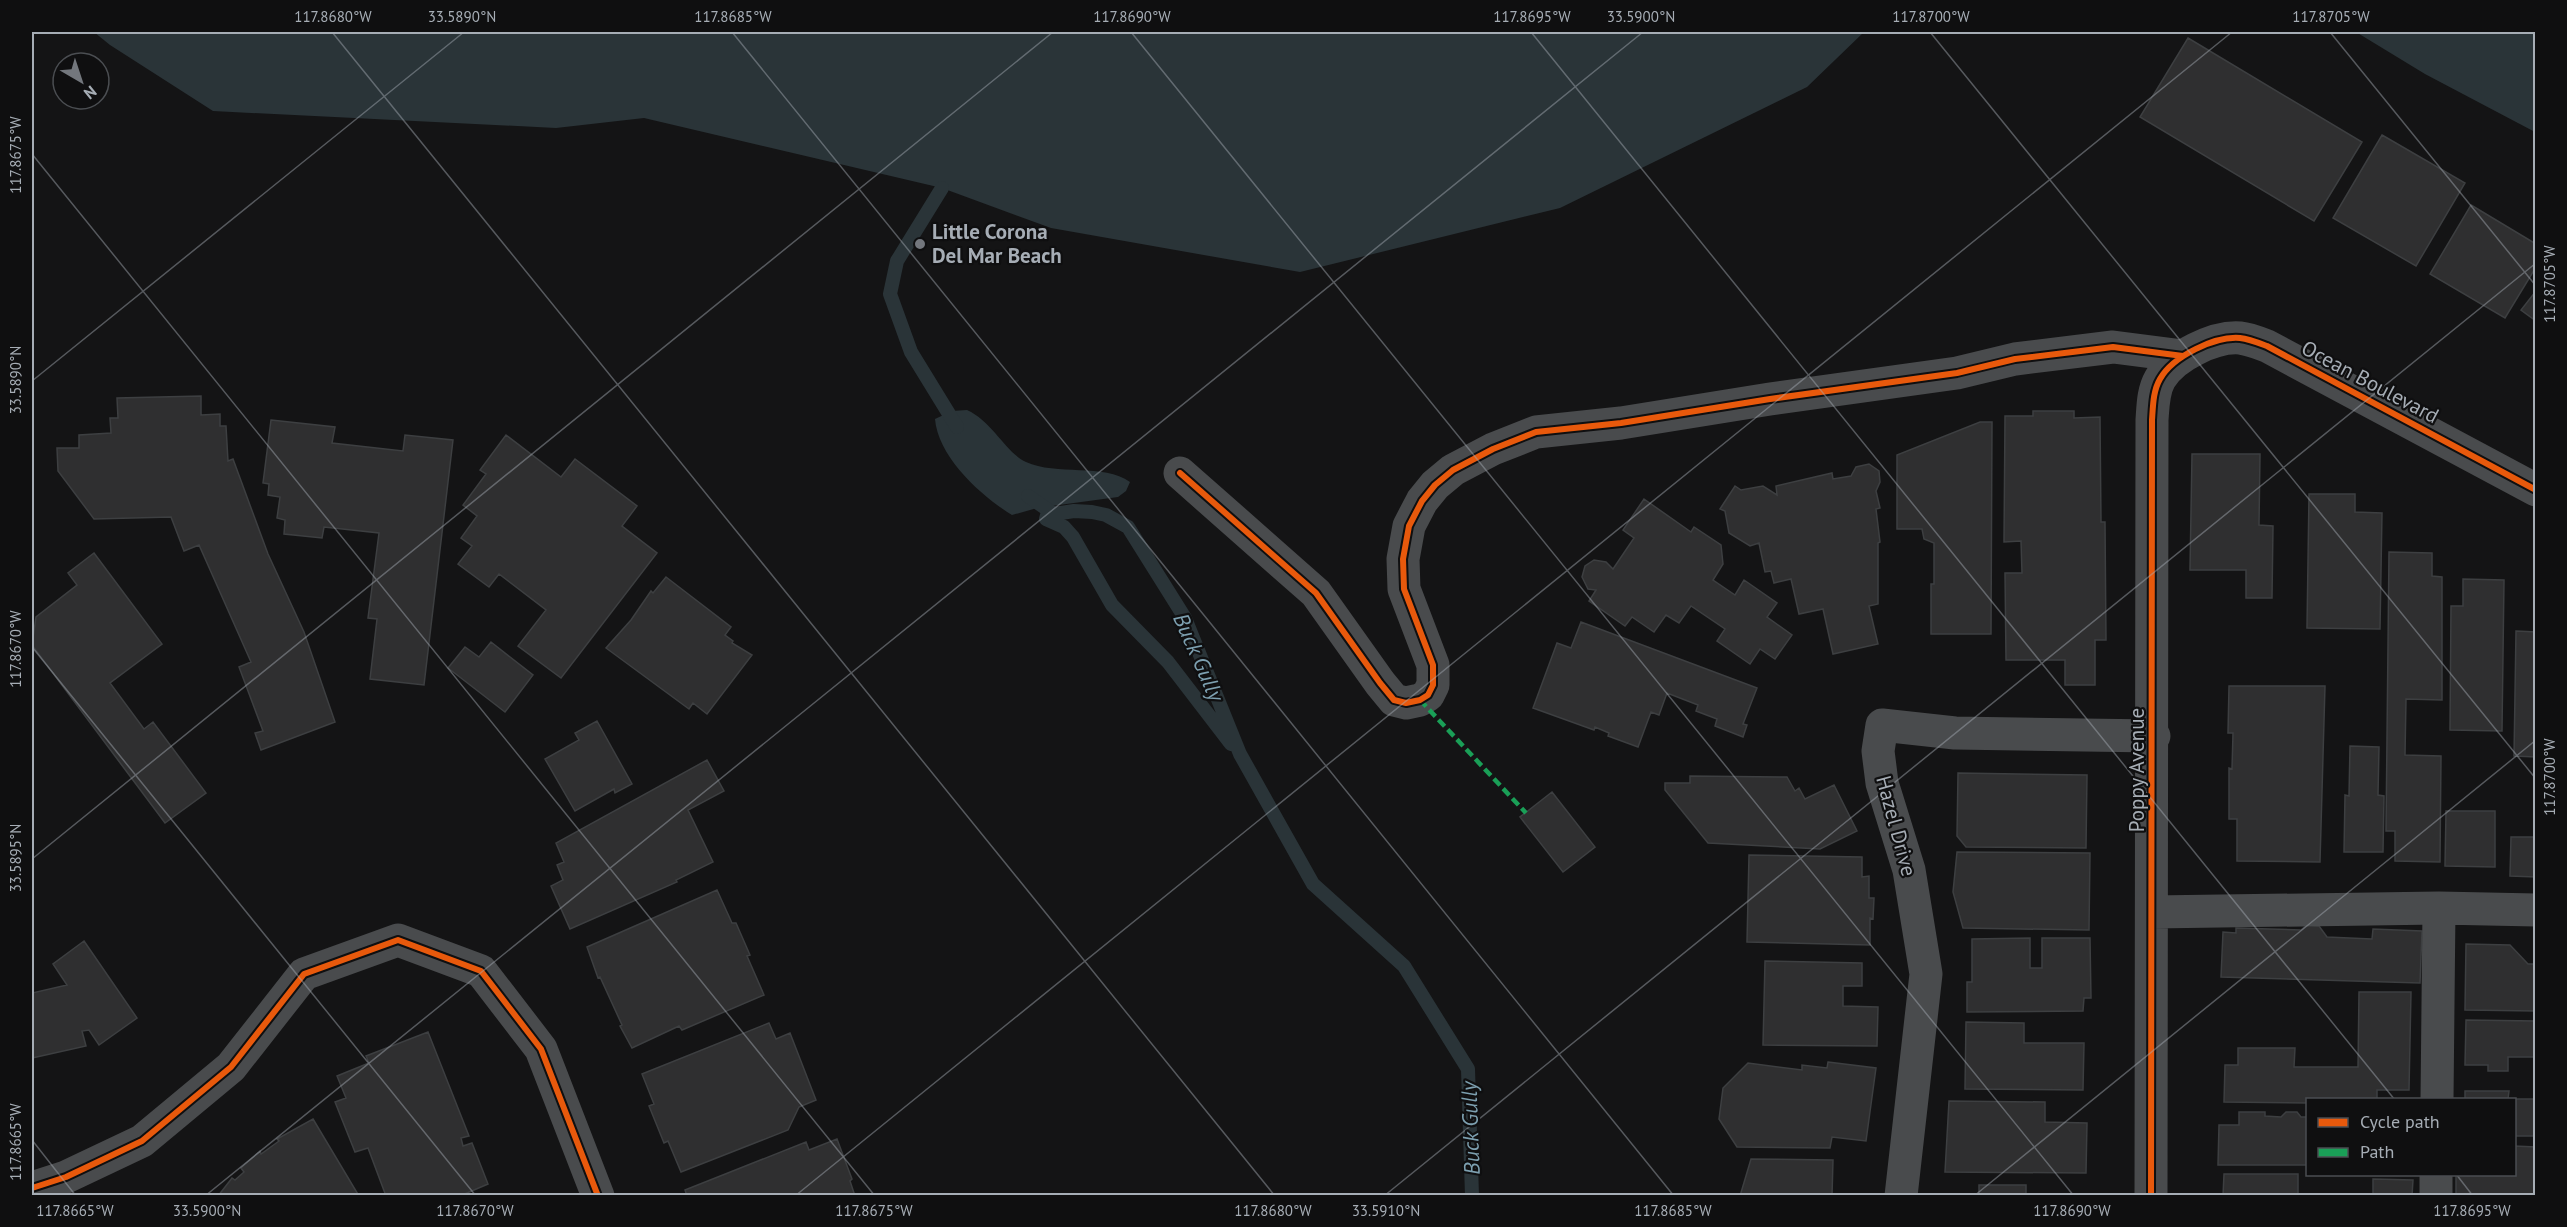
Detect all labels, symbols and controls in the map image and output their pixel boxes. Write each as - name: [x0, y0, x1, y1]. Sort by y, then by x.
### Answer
- text: 117.8680°W: [294, 7, 372, 26]
- text: 33.5890°N: [428, 7, 496, 26]
- text: 117.8685°W: [694, 7, 772, 26]
- text: 117.8690°W: [1093, 7, 1171, 26]
- text: 117.8695°W: [1493, 7, 1571, 26]
- text: 33.5900°N: [1607, 7, 1675, 26]
- text: 117.8700°W: [1892, 7, 1970, 26]
- text: 117.8705°W: [2292, 7, 2370, 26]
- north arrow: [51, 51, 111, 111]
- text: N: [80, 82, 101, 104]
- text: 117.8675°W: [6, 116, 25, 194]
- place label: Little Corona Del Mar Beach: [932, 218, 1062, 269]
- marker: Little Corona Del Mar Beach: [913, 237, 927, 251]
- text: 117.8705°W: [2540, 245, 2559, 323]
- street label: Ocean Boulevard: [2297, 334, 2444, 429]
- text: 33.5890°N: [6, 346, 25, 414]
- water label: Buck Gully: [1167, 609, 1231, 707]
- text: 117.8670°W: [6, 610, 25, 688]
- street label: Poppy Avenue: [2123, 708, 2150, 832]
- text: 117.8700°W: [2540, 738, 2559, 816]
- street label: Hazel Drive: [1870, 773, 1923, 879]
- text: 33.5895°N: [6, 824, 25, 892]
- water label: Buck Gully: [1454, 1079, 1486, 1175]
- legend: [2306, 1098, 2516, 1176]
- text: 117.8665°W: [6, 1103, 25, 1181]
- text: Cycle path: [2360, 1110, 2440, 1133]
- text: Path: [2360, 1140, 2394, 1163]
- text: 117.8665°W: [36, 1201, 114, 1220]
- text: 33.5900°N: [173, 1201, 241, 1220]
- text: 117.8670°W: [436, 1201, 514, 1220]
- text: 117.8675°W: [835, 1201, 913, 1220]
- text: 117.8680°W: [1234, 1201, 1312, 1220]
- text: 33.5910°N: [1352, 1201, 1420, 1220]
- text: 117.8685°W: [1634, 1201, 1712, 1220]
- text: 117.8690°W: [2033, 1201, 2111, 1220]
- text: 117.8695°W: [2433, 1201, 2511, 1220]

